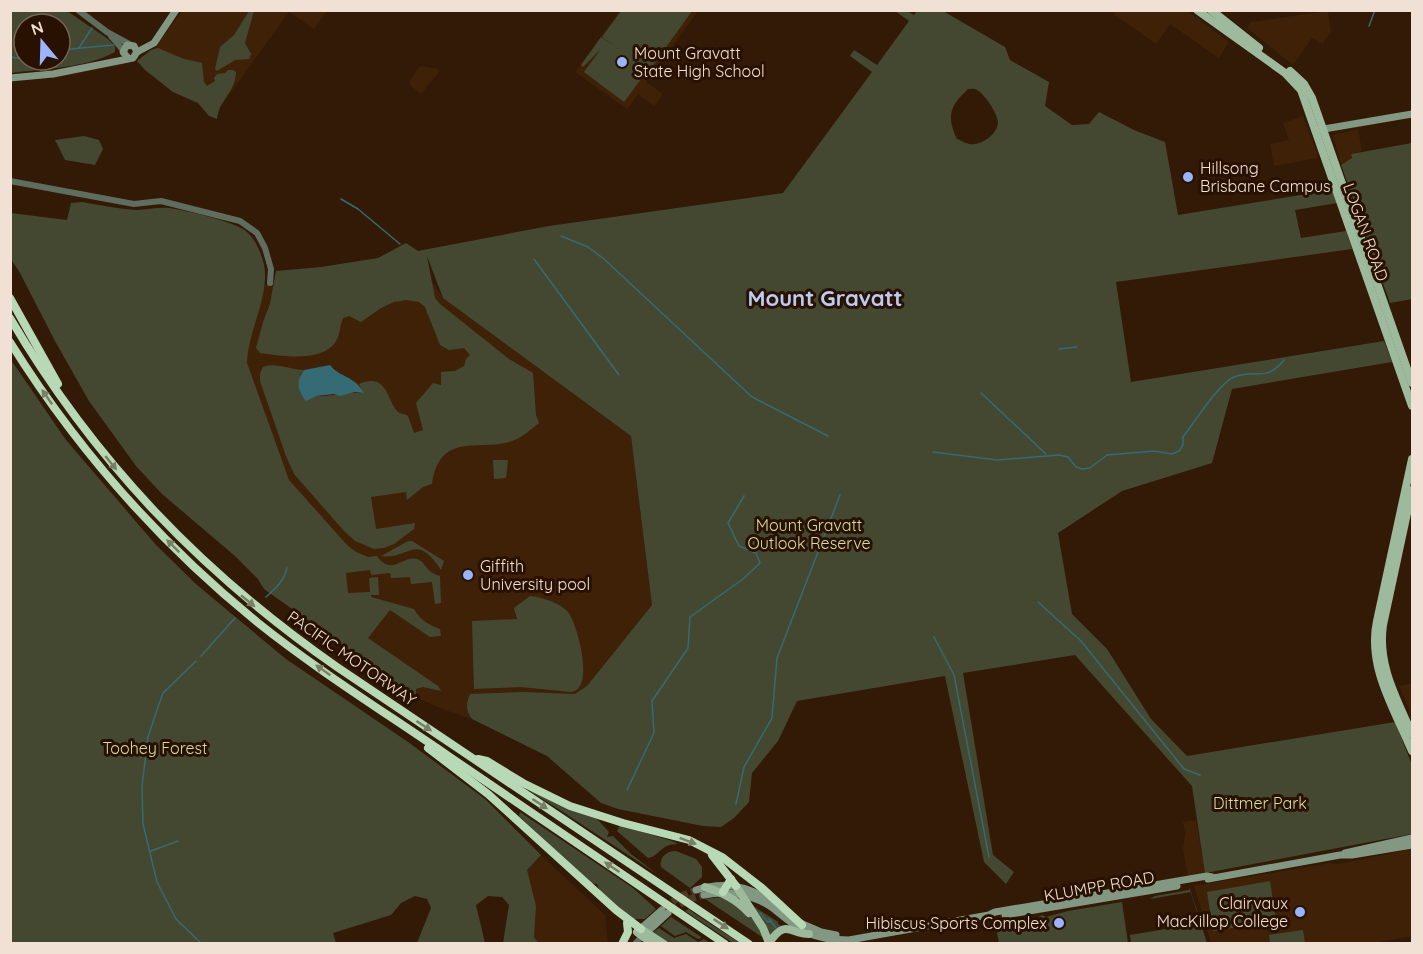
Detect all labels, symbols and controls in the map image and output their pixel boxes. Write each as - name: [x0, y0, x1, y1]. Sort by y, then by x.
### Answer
- north arrow: [12, 12, 72, 72]
- text: N: [28, 16, 46, 39]
- place label: Mount Gravatt State High School: [634, 43, 765, 81]
- marker: Mount Gravatt State High School: [615, 55, 629, 69]
- place label: Hillsong Brisbane Campus: [1200, 158, 1331, 196]
- marker: Hillsong Brisbane Campus: [1181, 170, 1195, 184]
- street label: LOGAN ROAD: [1339, 180, 1393, 284]
- district label: Mount Gravatt: [747, 284, 903, 312]
- one-way arrow: [41, 390, 53, 406]
- one-way arrow: [104, 455, 117, 470]
- park label: Mount Gravatt Outlook Reserve: [747, 515, 871, 553]
- one-way arrow: [166, 540, 180, 554]
- place label: Giffith University pool: [480, 556, 590, 594]
- marker: Giffith University pool: [461, 568, 475, 582]
- one-way arrow: [240, 594, 256, 607]
- street label: PACIFIC MOTORWAY: [284, 606, 420, 710]
- one-way arrow: [315, 664, 331, 676]
- one-way arrow: [416, 720, 433, 731]
- park label: Toohey Forest: [103, 738, 207, 758]
- park label: Dittmer Park: [1213, 793, 1307, 813]
- one-way arrow: [531, 798, 547, 810]
- one-way arrow: [679, 837, 697, 846]
- one-way arrow: [605, 861, 621, 873]
- street label: KLUMPP ROAD: [1042, 866, 1156, 906]
- place label: Clairvaux MacKillop College: [1157, 893, 1288, 931]
- marker: Clairvaux MacKillop College: [1293, 905, 1307, 919]
- place label: Hibiscus Sports Complex: [865, 913, 1047, 933]
- marker: Hibiscus Sports Complex: [1052, 916, 1066, 930]
- one-way arrow: [712, 918, 728, 930]

